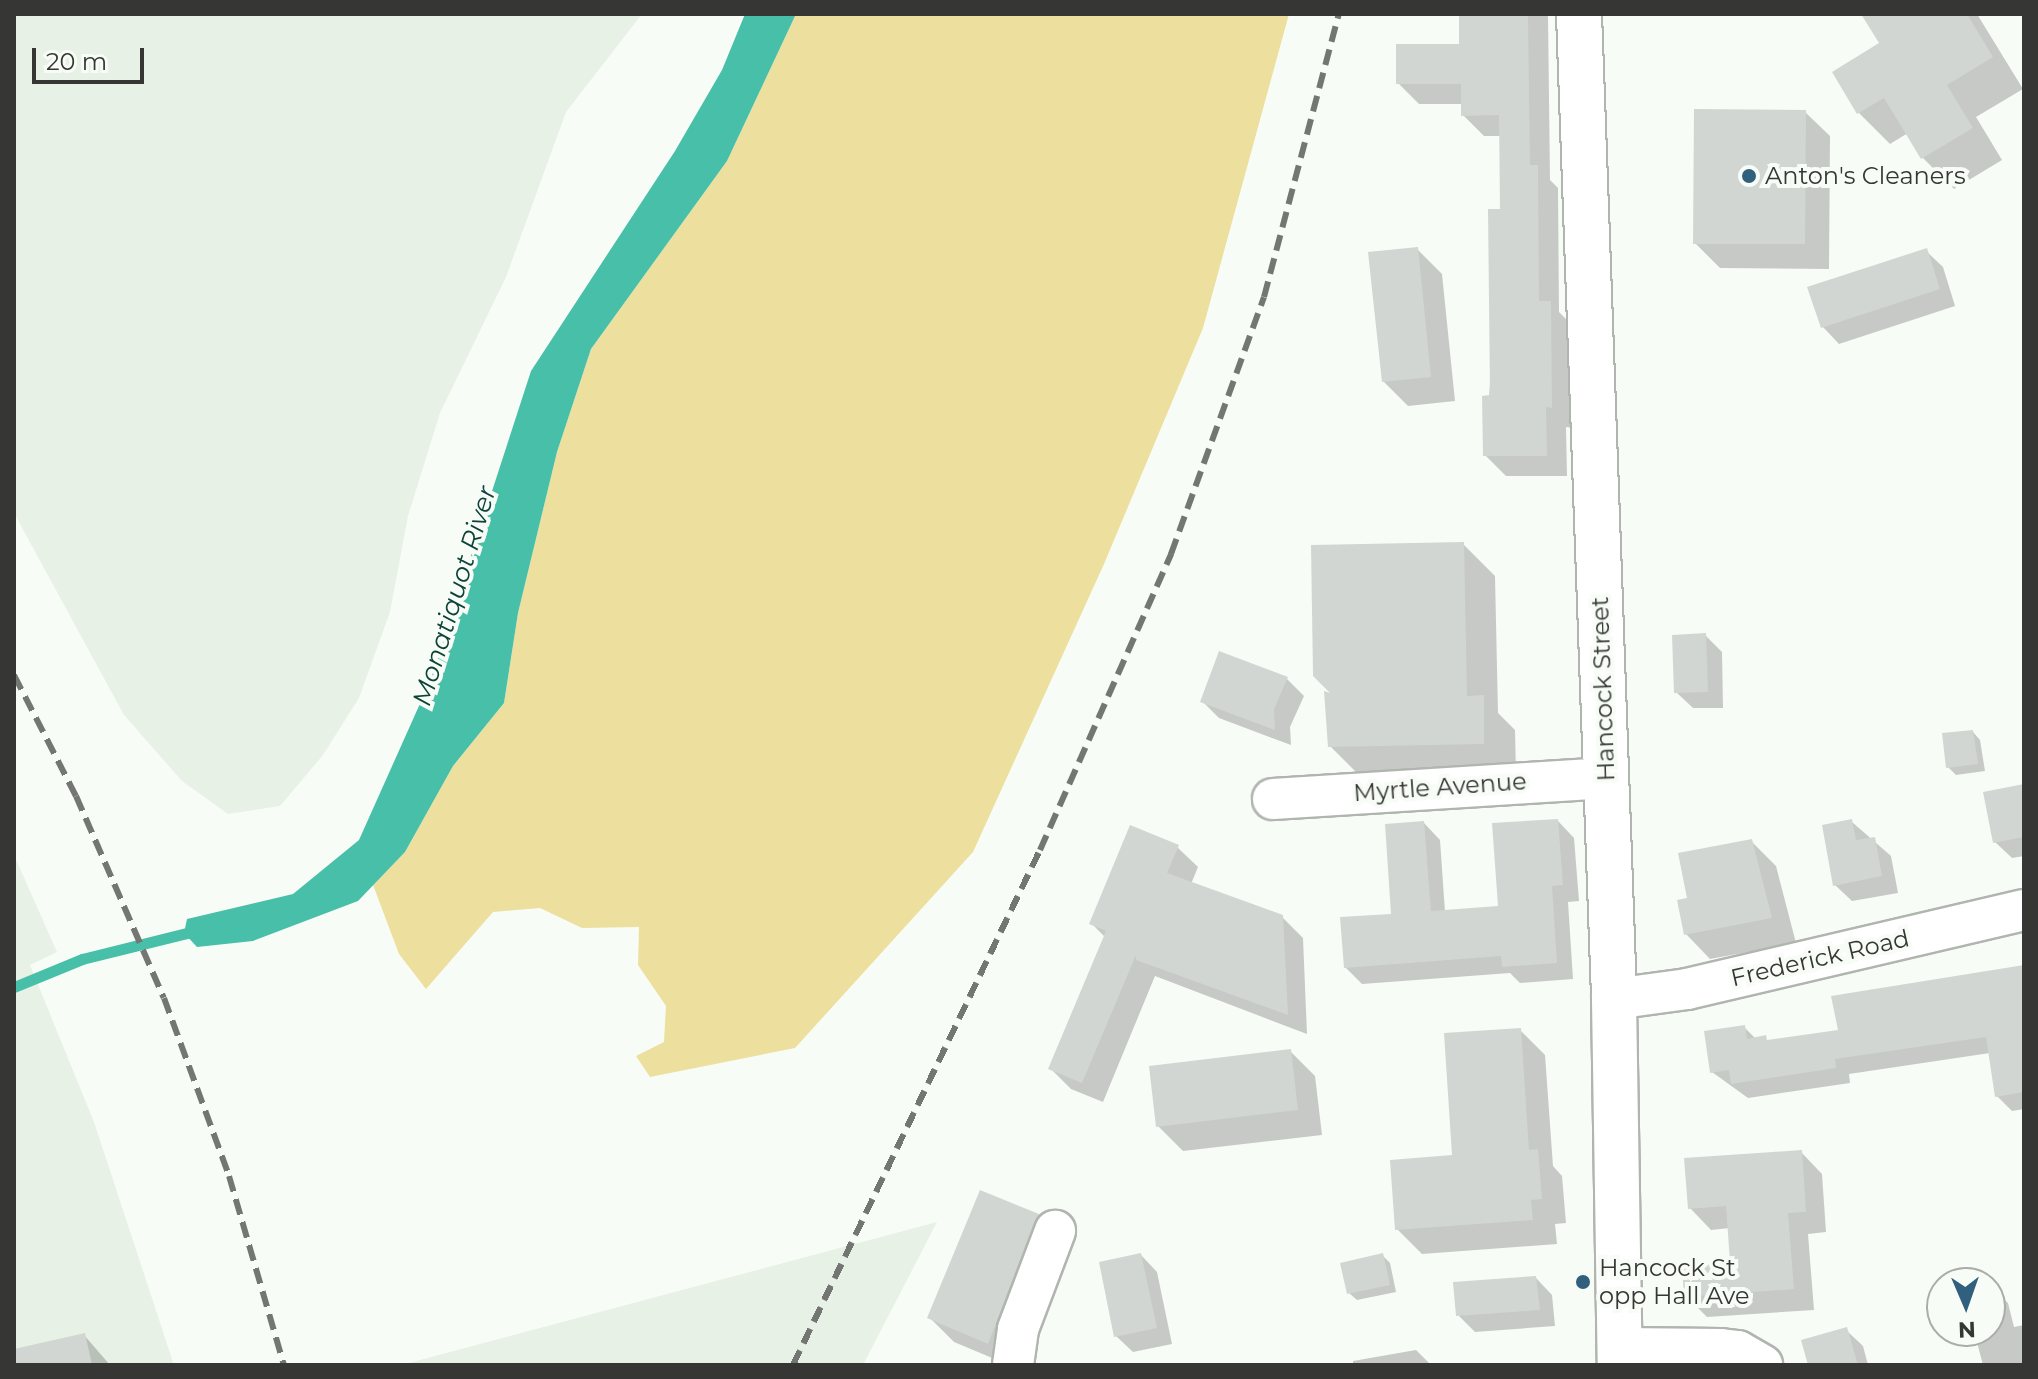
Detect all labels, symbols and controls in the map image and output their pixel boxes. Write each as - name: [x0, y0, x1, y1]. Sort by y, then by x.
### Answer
- scale bar: [36, 32, 148, 82]
- text: 20 m: [46, 47, 107, 76]
- place label: Anton's Cleaners: [1765, 162, 1966, 190]
- marker: Anton's Cleaners: [1740, 167, 1758, 185]
- water label: Monatiquot River: [407, 482, 503, 710]
- street label: Hancock Street: [1585, 596, 1621, 782]
- street label: Myrtle Avenue: [1352, 767, 1528, 807]
- street label: Frederick Road: [1728, 923, 1912, 993]
- place label: Hancock St opp Hall Ave: [1599, 1254, 1749, 1310]
- north arrow: [1926, 1267, 2006, 1347]
- marker: Hancock St opp Hall Ave: [1574, 1273, 1592, 1291]
- text: N: [1957, 1316, 1976, 1343]

